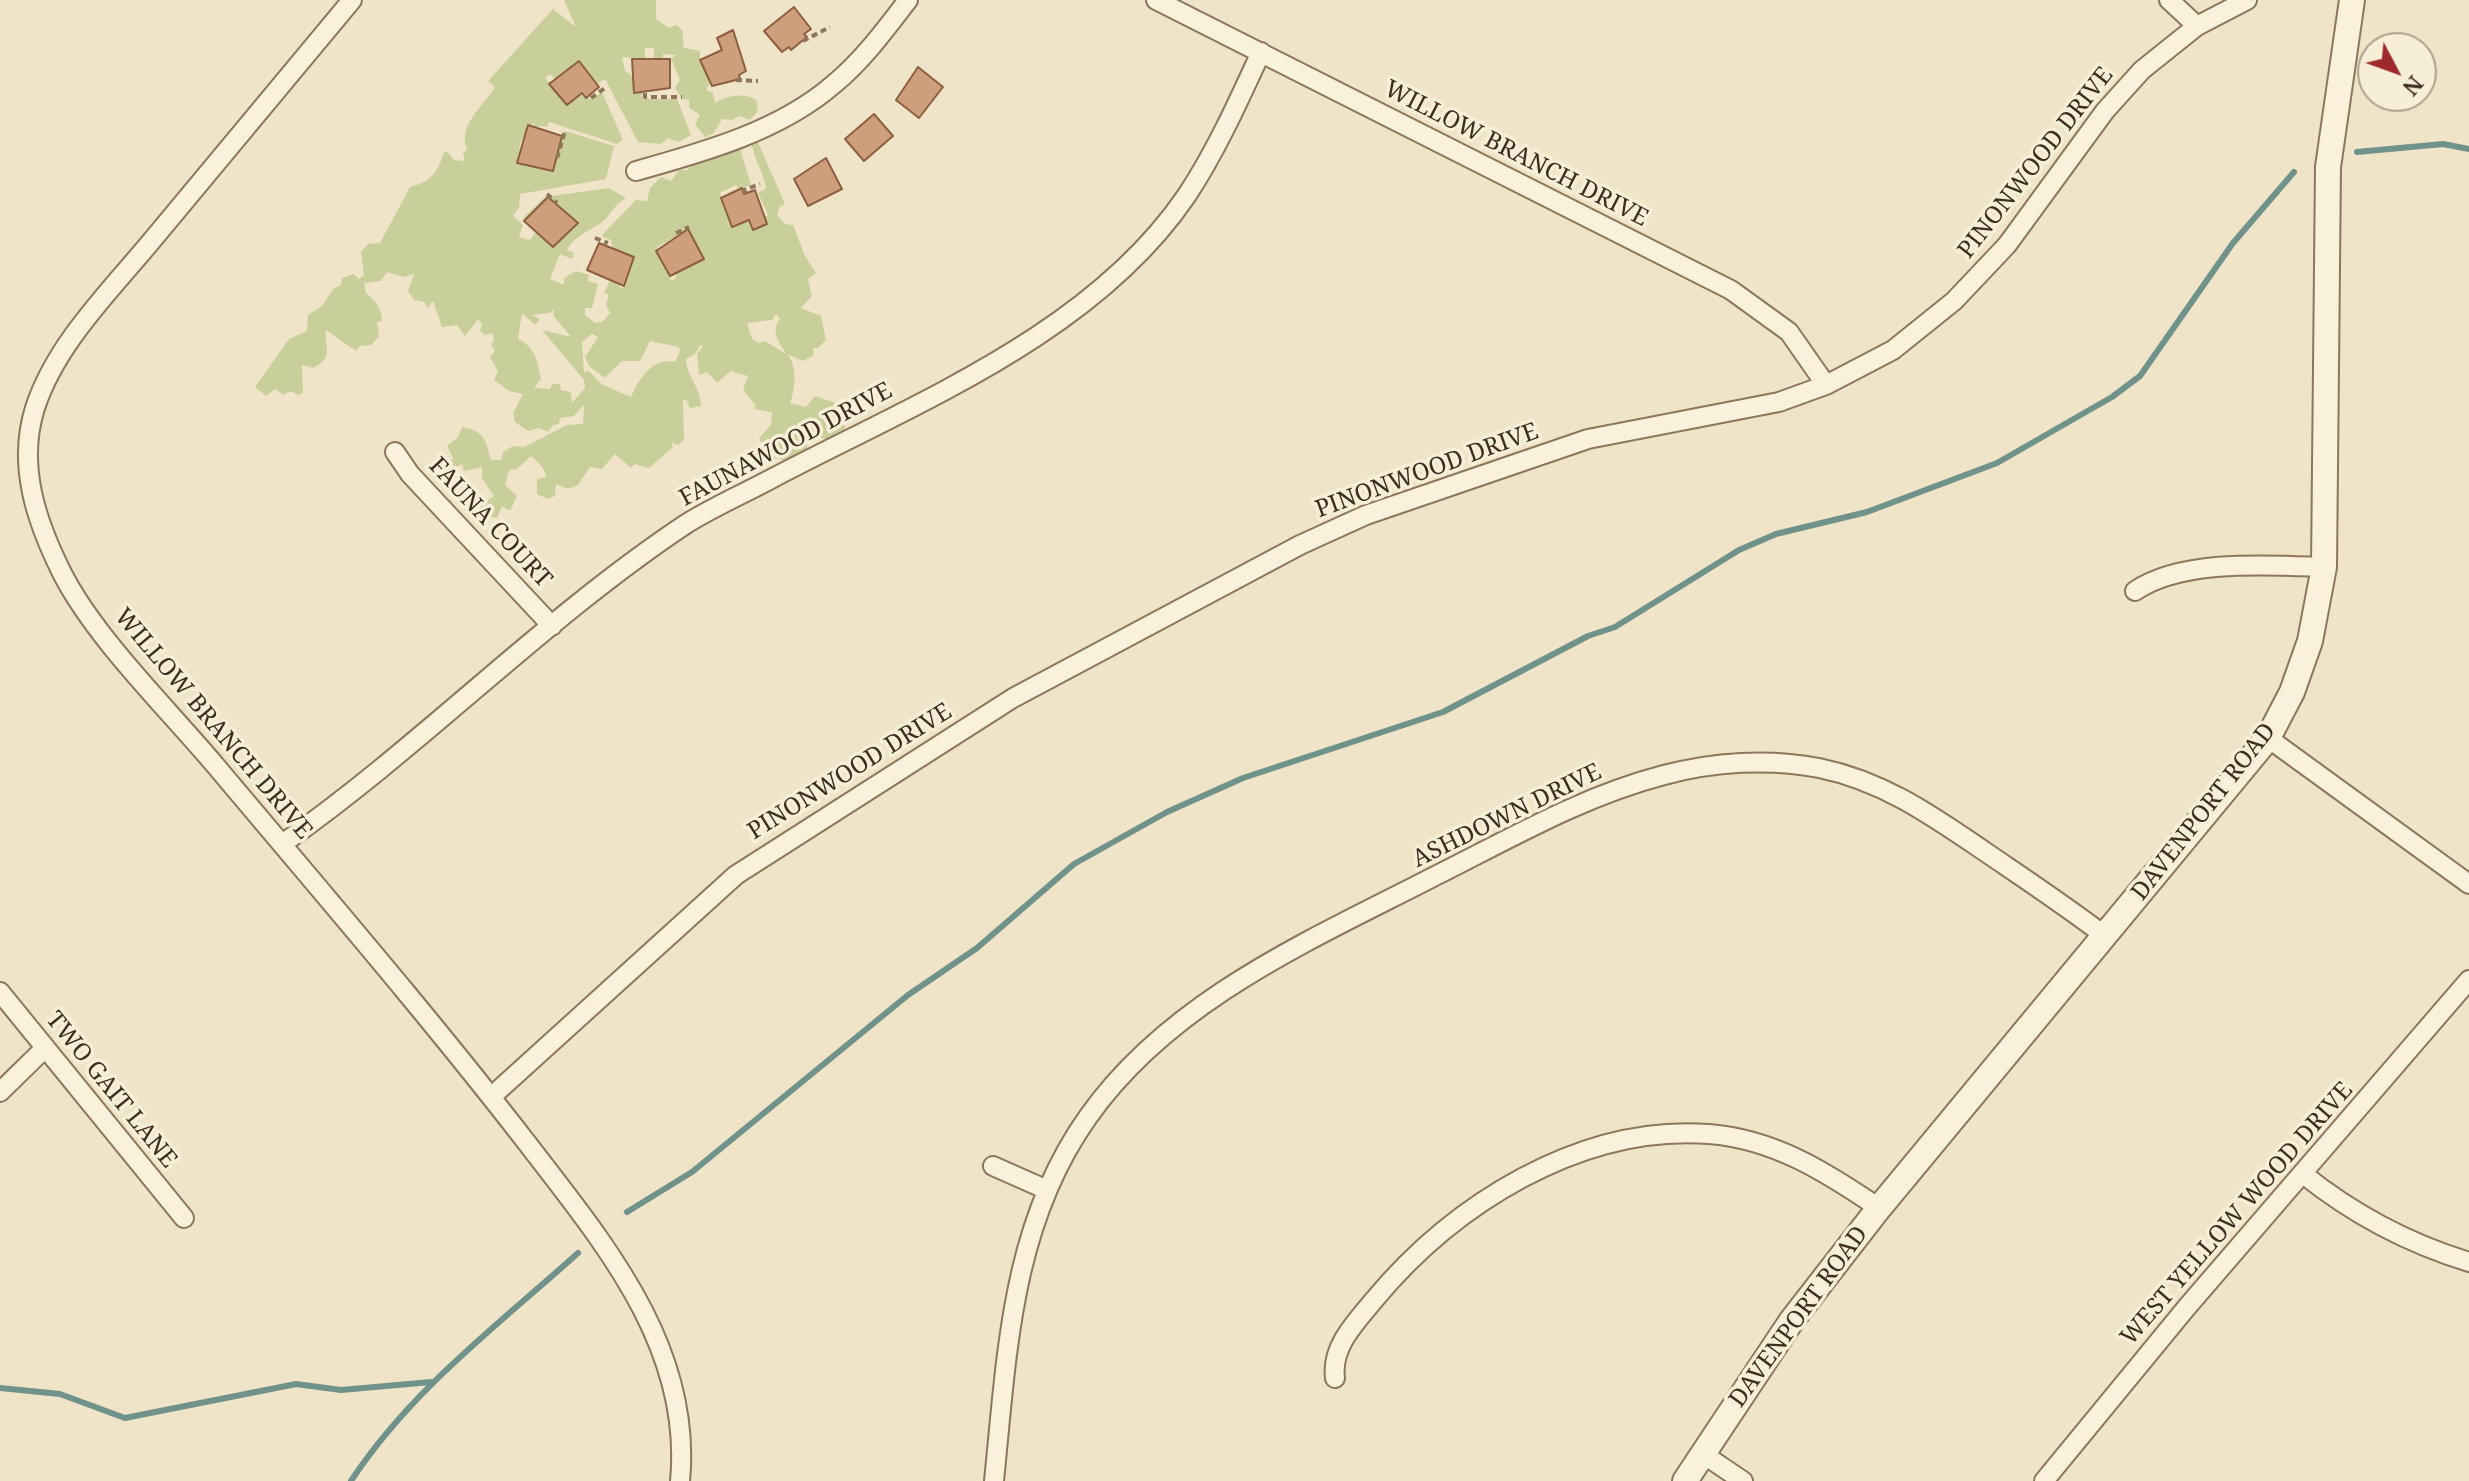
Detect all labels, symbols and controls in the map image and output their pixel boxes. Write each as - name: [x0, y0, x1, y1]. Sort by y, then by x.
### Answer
- north arrow: [2357, 32, 2437, 112]
- street label: PINONWOOD DRIVE: [1952, 62, 2120, 264]
- text: N: [2397, 70, 2431, 103]
- street label: WILLOW BRANCH DRIVE: [1379, 75, 1653, 233]
- street label: FAUNAWOOD DRIVE: [675, 377, 897, 513]
- street label: PINONWOOD DRIVE: [1312, 417, 1542, 525]
- street label: FAUNA COURT: [422, 452, 558, 594]
- street label: WILLOW BRANCH DRIVE: [108, 603, 318, 845]
- street label: PINONWOOD DRIVE: [743, 698, 957, 846]
- street label: DAVENPORT ROAD: [2126, 718, 2282, 906]
- street label: ASHDOWN DRIVE: [1408, 758, 1606, 874]
- street label: TWO GAIT LANE: [39, 1006, 183, 1174]
- street label: WEST YELLOW WOOD DRIVE: [2115, 1077, 2359, 1351]
- street label: DAVENPORT ROAD: [1724, 1221, 1874, 1413]

